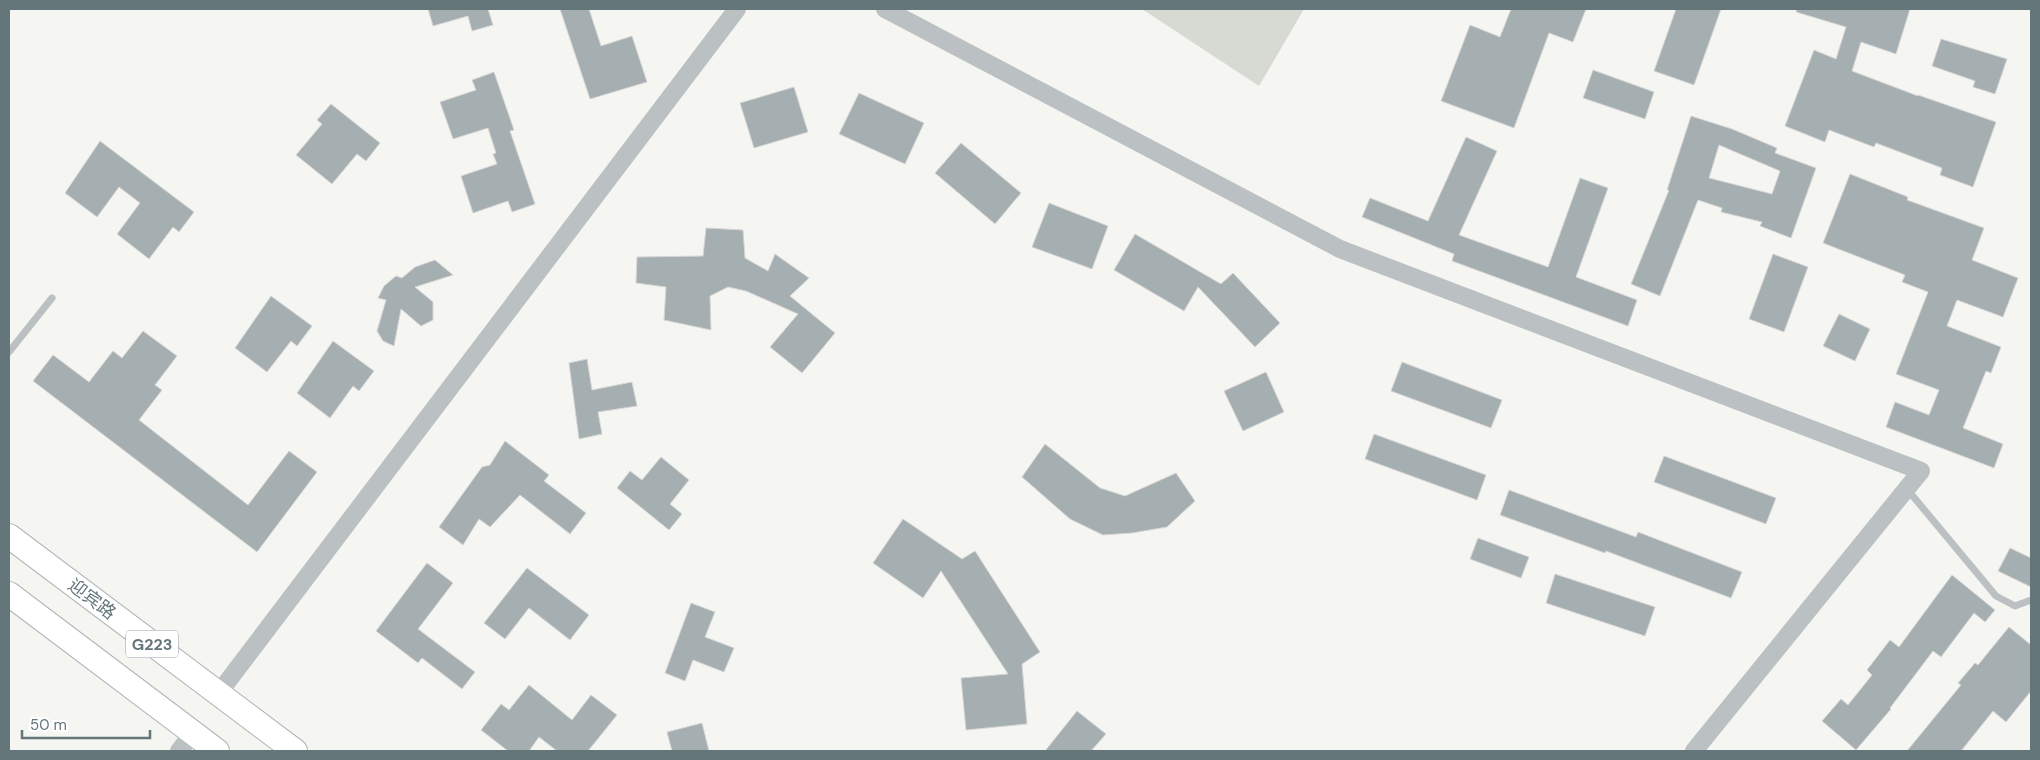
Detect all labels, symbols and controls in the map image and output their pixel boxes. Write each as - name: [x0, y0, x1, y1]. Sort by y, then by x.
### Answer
- street label: 迎宾路: [63, 573, 121, 625]
- road number: G223: [126, 630, 178, 658]
- scale bar: [22, 708, 150, 740]
- text: 50 m: [30, 715, 67, 735]

